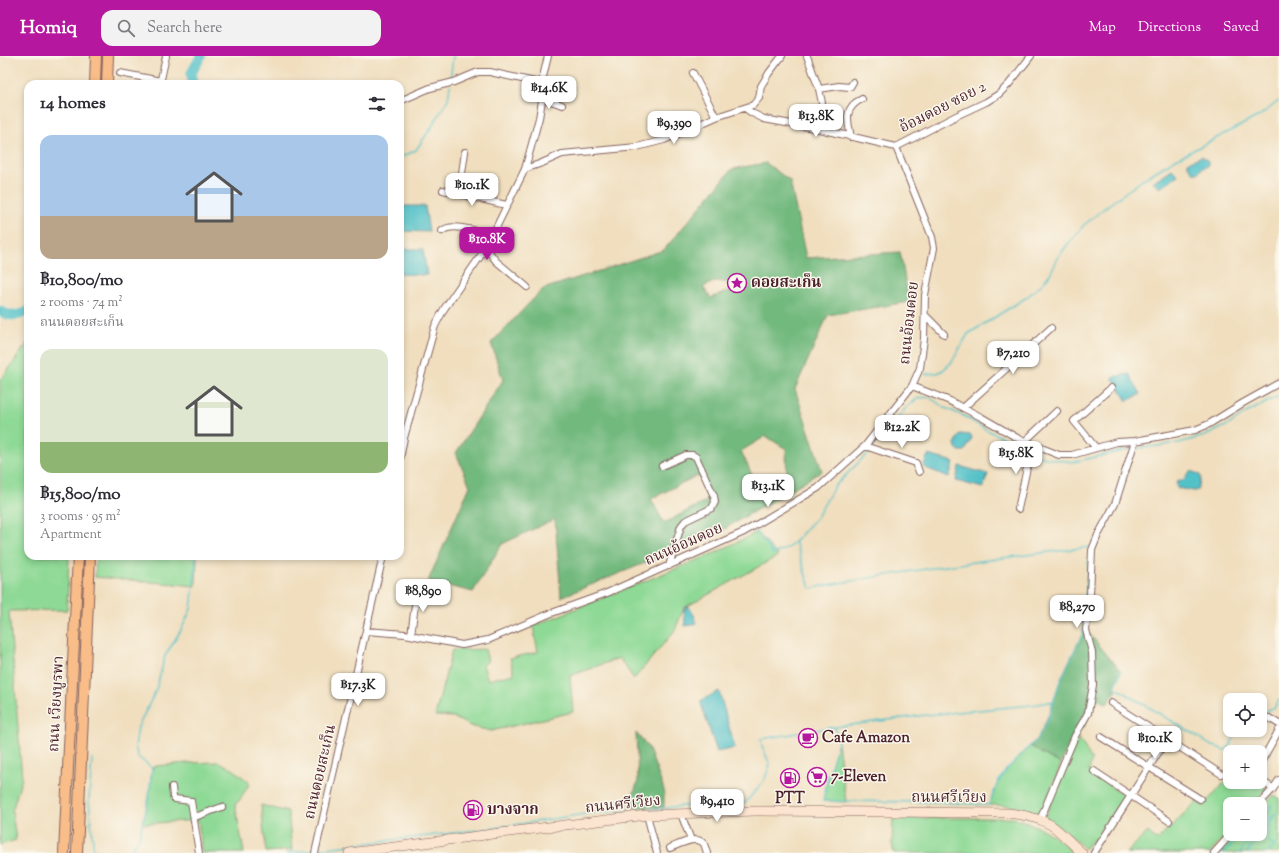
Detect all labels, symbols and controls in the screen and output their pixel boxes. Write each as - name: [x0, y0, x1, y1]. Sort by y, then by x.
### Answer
- search box: [101, 10, 381, 46]
- text: Homiq: [20, 15, 77, 42]
- icon: search: [115, 17, 137, 39]
- text: Search here: [147, 18, 222, 39]
- text: Map: [1089, 18, 1116, 38]
- text: Directions: [1138, 18, 1201, 38]
- text: Saved: [1223, 18, 1259, 38]
- pin: ฿14.6K: [516, 76, 582, 110]
- street label: อ้อมดอย ซอย 2: [896, 77, 990, 139]
- text: ฿14.6K: [530, 80, 568, 98]
- text: 14 homes: [40, 92, 106, 116]
- icon: filters: [366, 93, 388, 115]
- pin: ฿13.8K: [783, 104, 849, 138]
- text: ฿13.8K: [798, 108, 834, 126]
- pin: ฿9,390: [641, 111, 707, 145]
- text: ฿9,390: [656, 115, 692, 133]
- icon: home: [178, 161, 250, 233]
- pin: ฿10.1K: [439, 173, 505, 207]
- text: ฿10.1K: [454, 177, 490, 195]
- pin: ฿10.8K: [454, 227, 520, 261]
- text: ฿10.8K: [468, 231, 506, 249]
- text: ฿10,800/mo: [40, 269, 123, 293]
- place icon: ดอยสะเก็น: [726, 272, 748, 294]
- place label: ดอยสะเก็น: [751, 273, 821, 294]
- street label: ถนนอ้อมดอย: [895, 280, 925, 366]
- text: 2 rooms · 74 m²: [40, 294, 123, 312]
- text: ถนนดอยสะเก็น: [40, 314, 124, 332]
- pin: ฿7,210: [980, 341, 1046, 375]
- text: ฿7,210: [996, 345, 1030, 363]
- icon: home: [178, 375, 250, 447]
- pin: ฿12.2K: [869, 415, 935, 449]
- text: ฿12.2K: [884, 419, 920, 437]
- pin: ฿15.8K: [983, 441, 1049, 475]
- text: ฿15.8K: [998, 445, 1034, 463]
- pin: ฿13.1K: [735, 474, 801, 508]
- text: ฿13.1K: [751, 478, 785, 496]
- text: ฿15,800/mo: [40, 483, 121, 507]
- text: 3 rooms · 95 m²: [40, 508, 121, 526]
- street label: ถนนอ้อมดอย: [642, 518, 726, 572]
- text: Apartment: [40, 526, 101, 544]
- pin: ฿8,890: [390, 579, 456, 613]
- text: ฿8,890: [405, 583, 441, 601]
- pin: ฿8,270: [1044, 595, 1110, 629]
- text: ฿8,270: [1059, 599, 1095, 617]
- street label: ถนน เวียงบูรพา: [44, 655, 70, 753]
- pin: ฿17.3K: [325, 673, 391, 707]
- text: ฿17.3K: [340, 677, 376, 695]
- map controls: [1223, 693, 1267, 841]
- button: locate: [1223, 693, 1267, 737]
- street label: ถนนดอยสะเก็น: [300, 722, 342, 822]
- pin: ฿10.1K: [1122, 726, 1188, 760]
- cafe icon: Cafe Amazon: [797, 727, 819, 749]
- place label: Cafe Amazon: [822, 728, 910, 749]
- text: ฿10.1K: [1137, 730, 1173, 748]
- button: +: [1223, 745, 1267, 789]
- supermarket icon: 7-Eleven: [806, 766, 828, 788]
- fuel station icon: PTT: [779, 767, 801, 789]
- place label: 7-Eleven: [831, 767, 887, 788]
- street label: ถนนศรีเวียง: [911, 788, 987, 809]
- pin: ฿9,410: [684, 789, 750, 823]
- place label: PTT: [775, 789, 805, 810]
- street label: ถนนศรีเวียง: [584, 791, 662, 819]
- text: ฿9,410: [700, 793, 734, 811]
- button: −: [1223, 797, 1267, 841]
- fuel station icon: บางจาก: [462, 799, 484, 821]
- place label: บางจาก: [487, 800, 539, 821]

